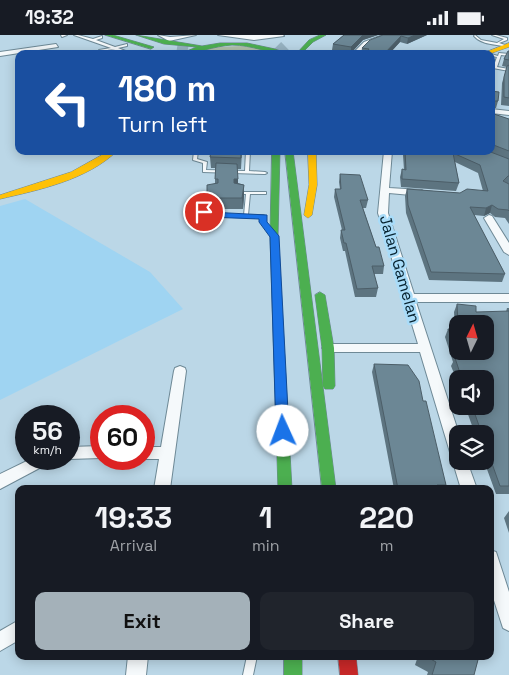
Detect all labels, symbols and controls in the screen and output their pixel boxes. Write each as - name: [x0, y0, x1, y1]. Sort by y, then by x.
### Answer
- text: 19:32: [25, 5, 74, 30]
- text: 180 m: [118, 67, 216, 111]
- icon: left: [35, 70, 100, 135]
- text: Turn left: [118, 110, 208, 138]
- pin: [183, 191, 225, 233]
- icon: arrive: [190, 198, 218, 226]
- street label: Jalan Gamelan: [375, 213, 425, 325]
- north arrow: [449, 315, 494, 360]
- map controls: [449, 315, 494, 470]
- button: sound: [449, 370, 494, 415]
- position arrow: [256, 404, 308, 456]
- speed limit sign: 60: [90, 405, 155, 470]
- text: 56: [32, 415, 63, 447]
- button: layers: [449, 425, 494, 470]
- text: km/h: [33, 442, 62, 458]
- text: 19:33: [95, 498, 172, 537]
- text: 1: [259, 498, 273, 537]
- text: 220: [359, 498, 414, 537]
- text: Arrival: [110, 535, 157, 556]
- text: min: [252, 535, 279, 556]
- text: m: [380, 535, 394, 556]
- button: Exit: [35, 592, 250, 650]
- button: Share: [260, 592, 474, 650]

